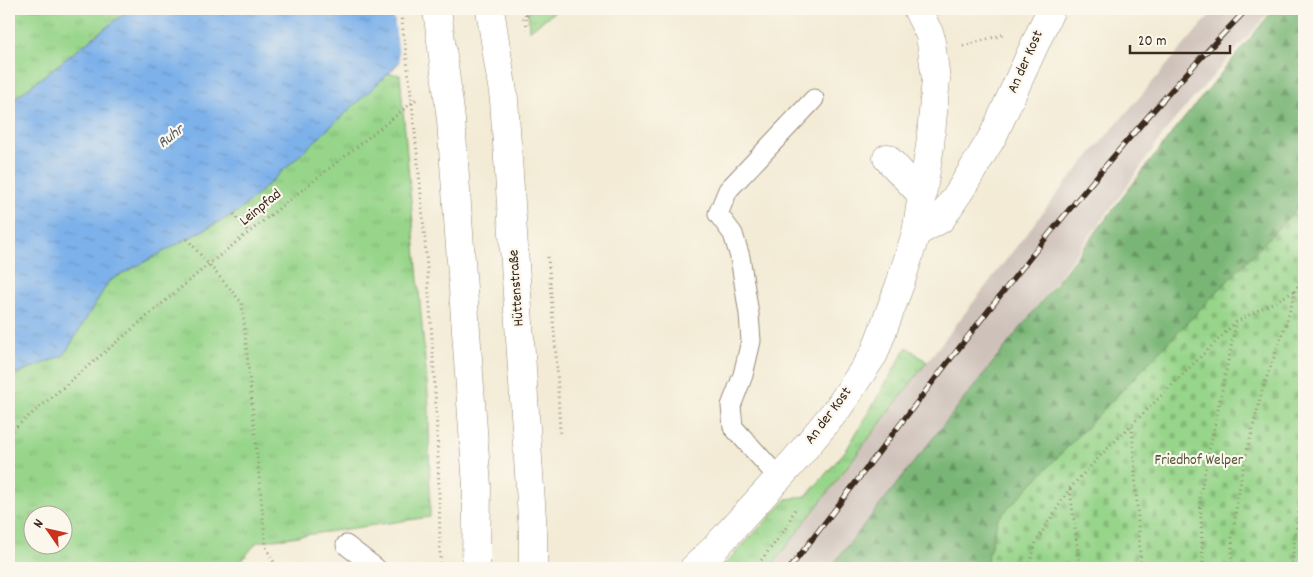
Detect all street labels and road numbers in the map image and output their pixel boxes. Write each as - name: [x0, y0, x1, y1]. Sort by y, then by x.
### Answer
- street label: An der Kost: [1002, 27, 1050, 97]
- street label: Leinpfad: [235, 184, 287, 232]
- street label: Hüttenstraße: [503, 248, 531, 327]
- street label: An der Kost: [800, 382, 858, 449]

